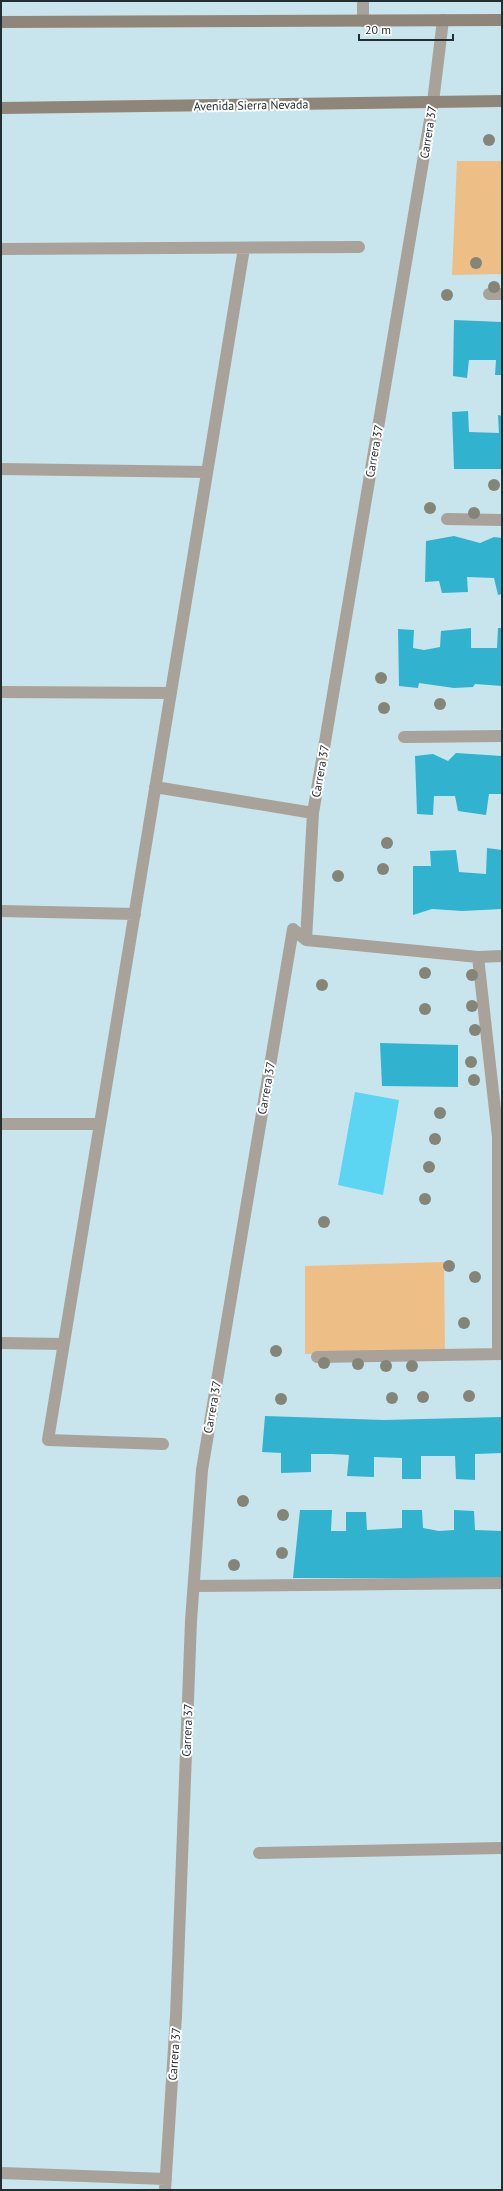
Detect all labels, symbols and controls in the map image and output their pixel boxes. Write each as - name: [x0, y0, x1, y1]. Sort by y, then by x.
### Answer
- scale bar: [359, 16, 453, 42]
- text: 20 m: [365, 22, 391, 37]
- street label: Avenida Sierra Nevada: [193, 96, 309, 114]
- street label: Carrera 37: [416, 105, 440, 159]
- street label: Carrera 37: [362, 424, 386, 478]
- street label: Carrera 37: [308, 744, 332, 798]
- street label: Carrera 37: [254, 1061, 278, 1115]
- street label: Carrera 37: [200, 1380, 224, 1434]
- street label: Carrera 37: [179, 1703, 195, 1757]
- street label: Carrera 37: [165, 2027, 183, 2081]

